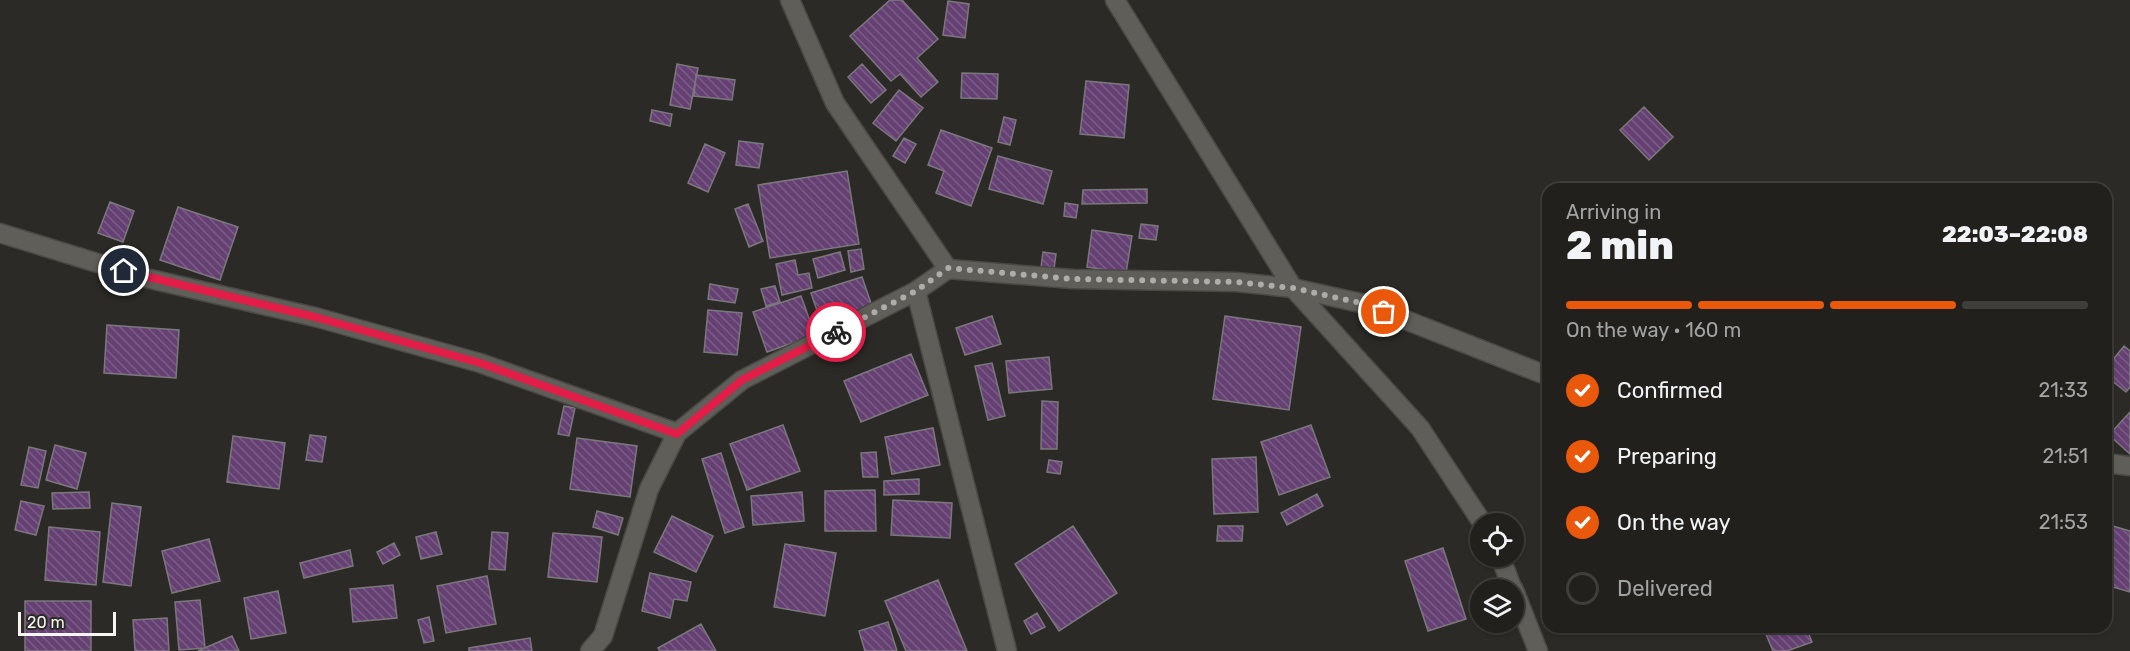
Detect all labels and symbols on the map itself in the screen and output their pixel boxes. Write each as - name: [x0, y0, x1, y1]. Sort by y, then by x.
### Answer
- pin: [98, 245, 149, 296]
- pin: [1358, 286, 1409, 337]
- courier: [806, 302, 866, 362]
- scale bar: [18, 609, 116, 636]

